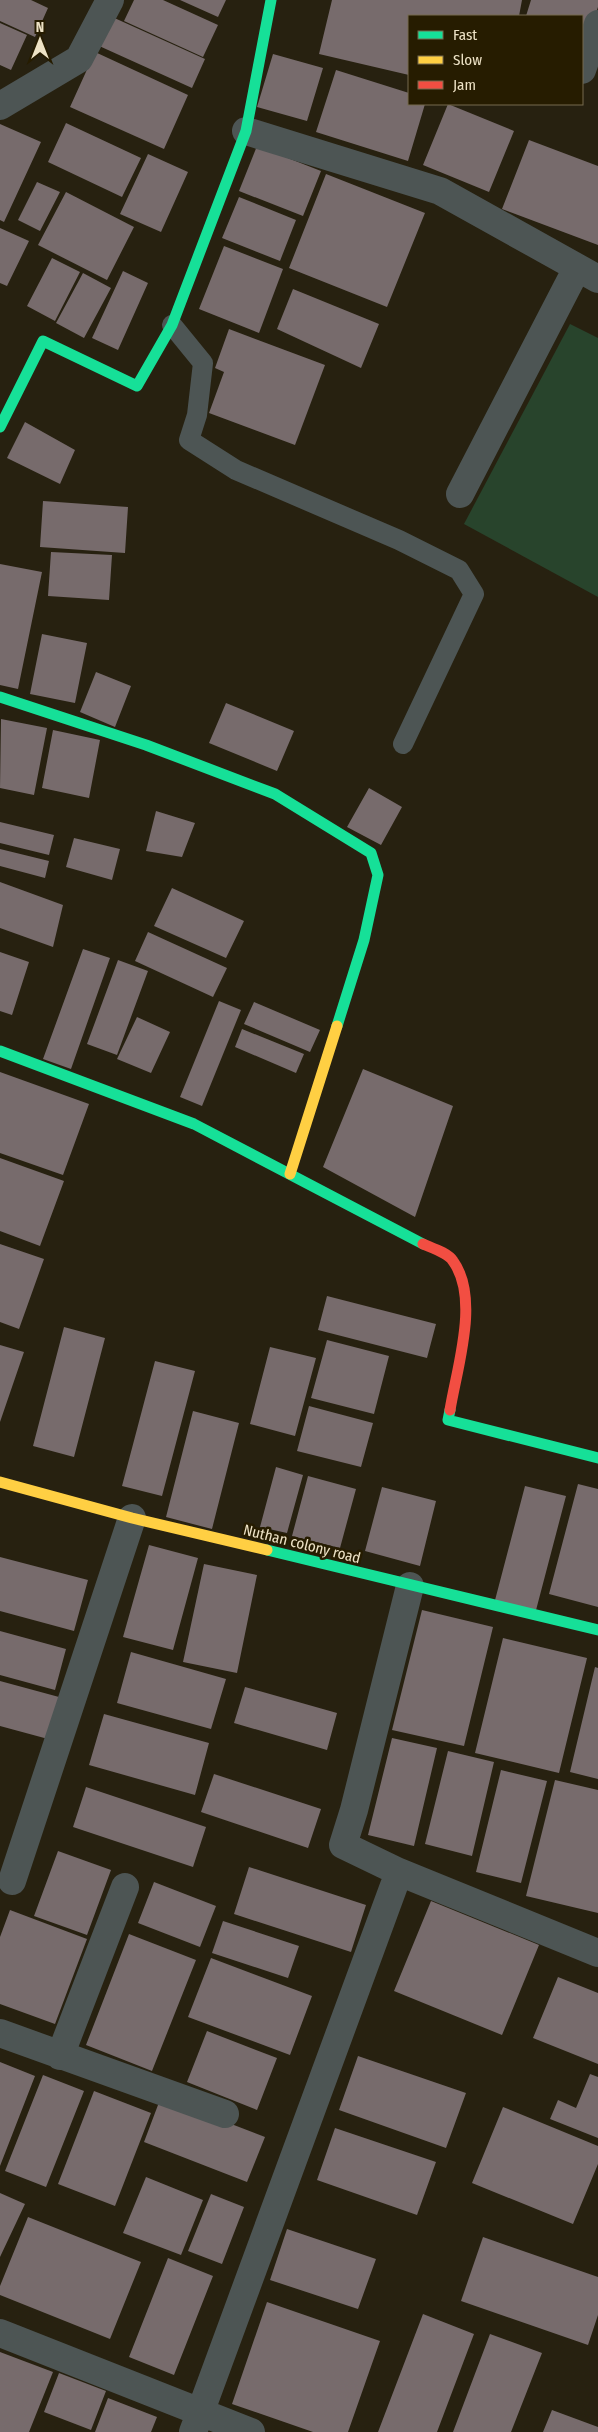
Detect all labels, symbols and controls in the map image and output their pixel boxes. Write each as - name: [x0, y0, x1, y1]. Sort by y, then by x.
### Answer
- north arrow: [15, 15, 65, 65]
- legend: [408, 15, 583, 105]
- text: N: [36, 19, 44, 36]
- text: Fast: [453, 26, 477, 44]
- text: Slow: [453, 51, 482, 69]
- text: Jam: [453, 76, 476, 94]
- street label: Nuthan colony road: [241, 1521, 363, 1567]

